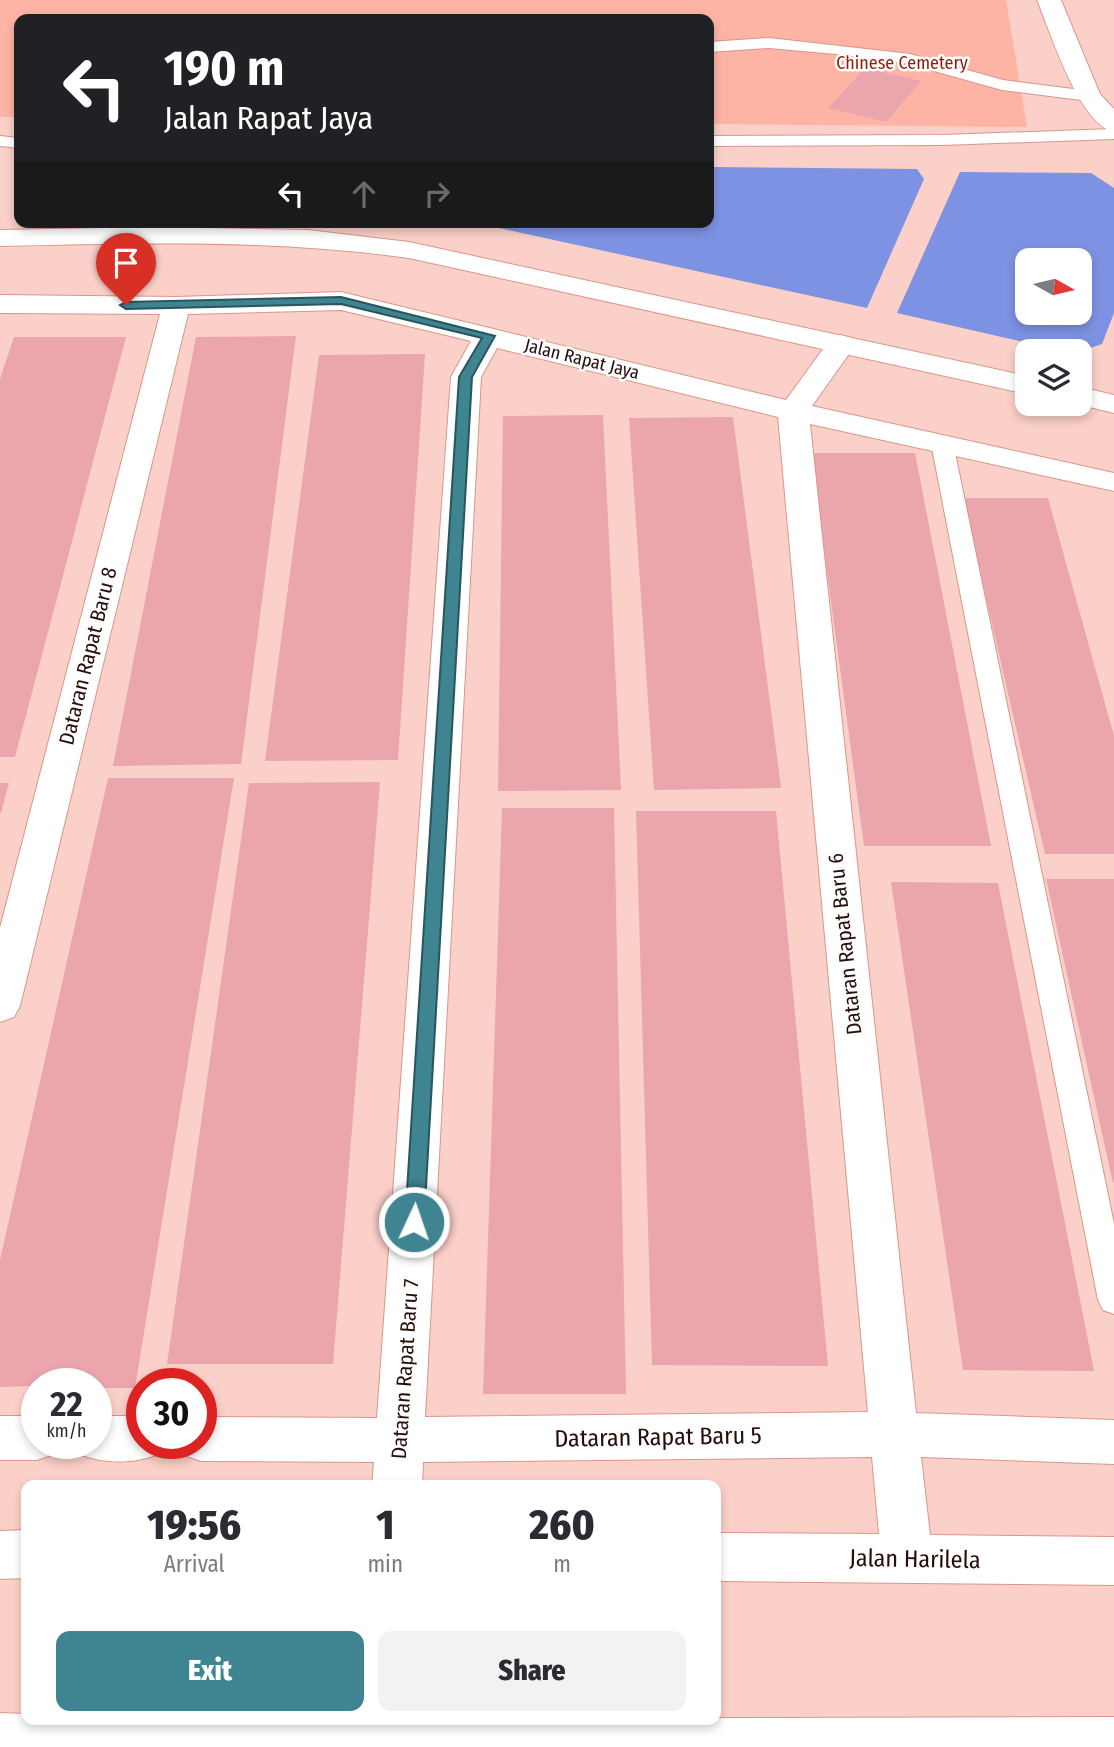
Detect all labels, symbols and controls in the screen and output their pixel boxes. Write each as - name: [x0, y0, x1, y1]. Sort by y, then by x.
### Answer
- text: 190 m: [164, 39, 284, 98]
- icon: left: [49, 42, 140, 133]
- park label: Chinese Cemetery: [836, 52, 968, 74]
- text: Jalan Rapat Jaya: [164, 99, 373, 137]
- icon: left: [272, 175, 310, 213]
- icon: ahead: [345, 175, 383, 213]
- icon: right: [418, 175, 456, 213]
- pin: [96, 233, 156, 305]
- icon: arrive: [107, 244, 145, 282]
- north arrow: [1015, 248, 1092, 326]
- map controls: [1015, 248, 1092, 416]
- street label: Jalan Rapat Jaya: [522, 334, 642, 384]
- button: layers: [1015, 339, 1092, 416]
- street label: Dataran Rapat Baru 8: [53, 564, 123, 748]
- street label: Dataran Rapat Baru 6: [823, 852, 867, 1036]
- position arrow: [377, 1185, 451, 1259]
- street label: Dataran Rapat Baru 7: [386, 1278, 424, 1460]
- speed limit sign: 30: [126, 1368, 217, 1459]
- text: 22: [50, 1383, 83, 1425]
- text: km/h: [46, 1420, 87, 1442]
- street label: Dataran Rapat Baru 5: [554, 1421, 762, 1453]
- text: 19:56: [147, 1500, 241, 1550]
- text: 1: [376, 1500, 394, 1550]
- text: 260: [529, 1500, 595, 1550]
- street label: Jalan Harilela: [849, 1544, 981, 1574]
- text: Arrival: [164, 1550, 225, 1578]
- text: min: [367, 1550, 403, 1578]
- text: m: [553, 1550, 571, 1578]
- button: Exit: [56, 1631, 364, 1711]
- button: Share: [378, 1631, 686, 1711]

